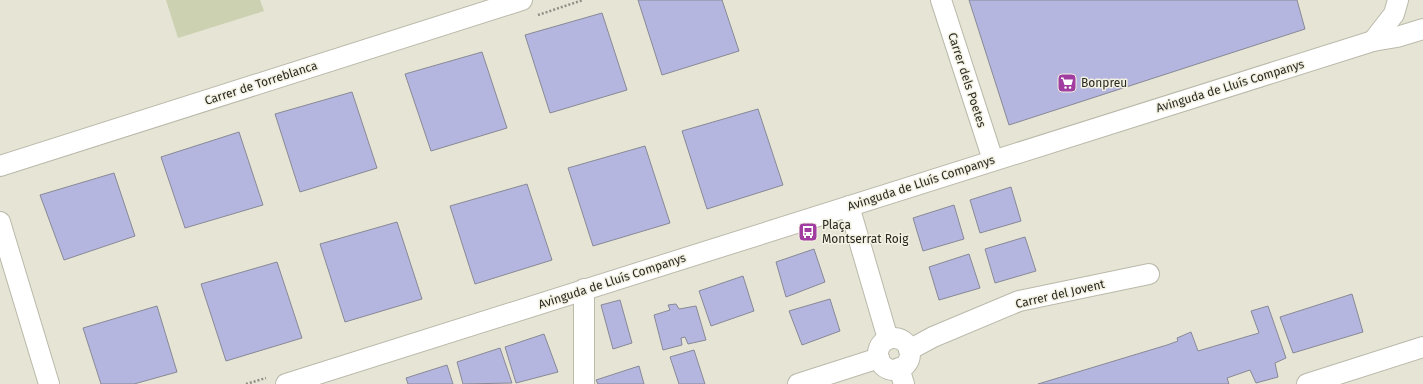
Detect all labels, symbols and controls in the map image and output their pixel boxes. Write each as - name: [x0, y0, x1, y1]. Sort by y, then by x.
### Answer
- street label: Carrer dels Poetes: [945, 31, 989, 130]
- street label: Avinguda de Lluís Companys: [1154, 57, 1306, 115]
- street label: Carrer de Torreblanca: [203, 58, 319, 108]
- supermarket icon: Bonpreu: [1056, 72, 1078, 94]
- place label: Bonpreu: [1081, 76, 1127, 90]
- street label: Avinguda de Lluís Companys: [845, 152, 997, 213]
- place label: Plaça Montserrat Roig: [822, 218, 909, 246]
- bus stop icon: Plaça Montserrat Roig: [797, 221, 819, 243]
- street label: Avinguda de Lluís Companys: [536, 250, 688, 311]
- street label: Carrer del Jovent: [1014, 277, 1107, 311]

